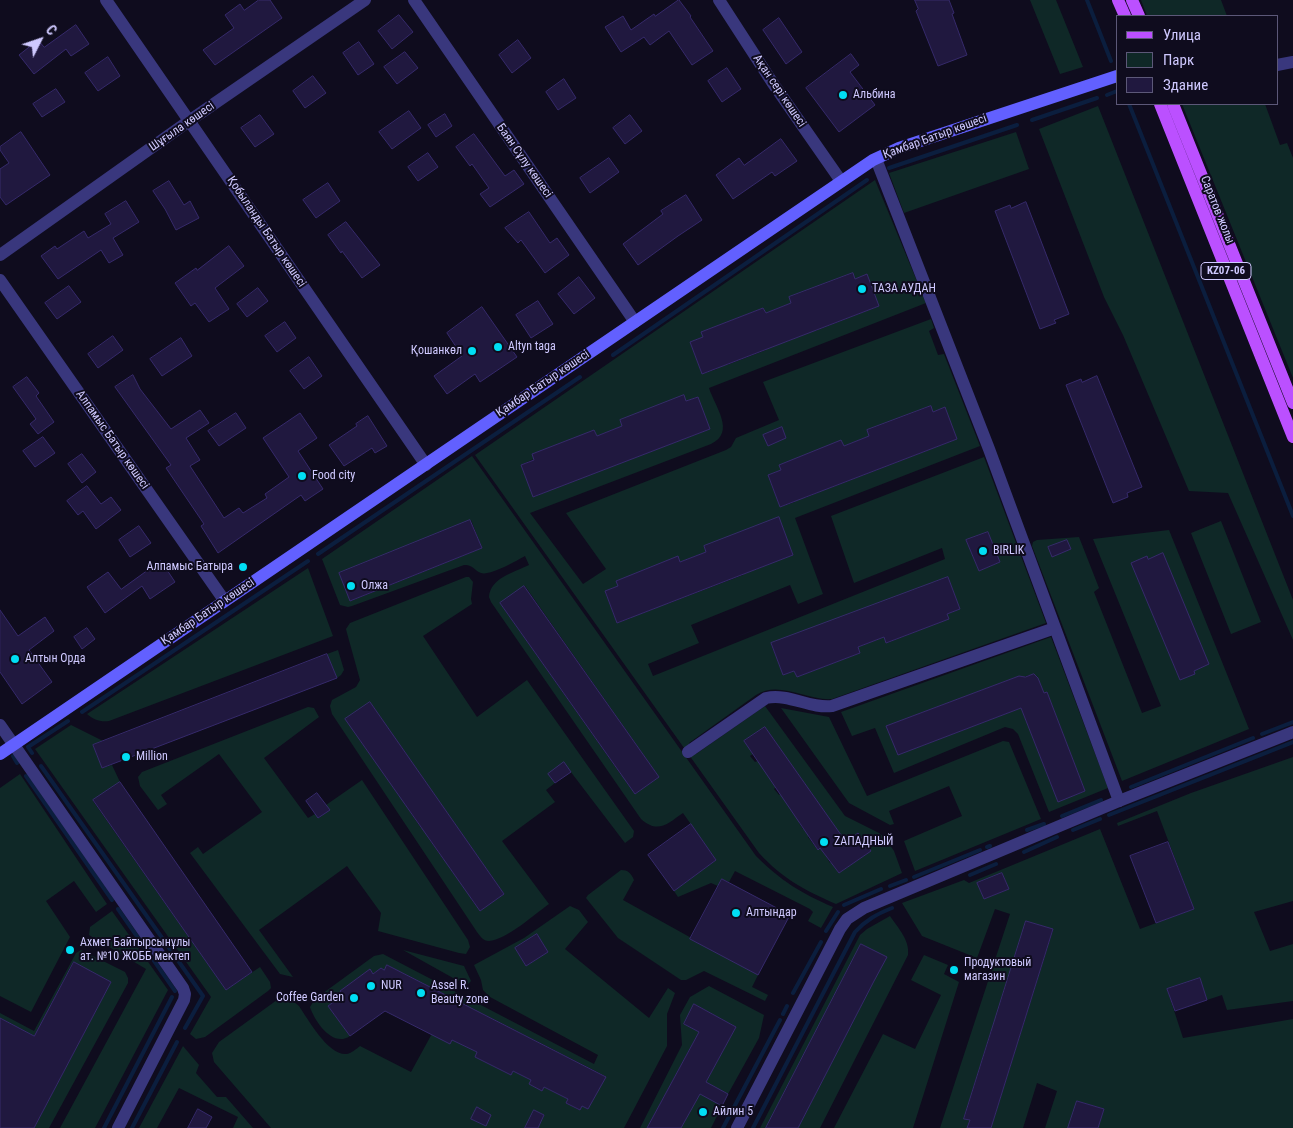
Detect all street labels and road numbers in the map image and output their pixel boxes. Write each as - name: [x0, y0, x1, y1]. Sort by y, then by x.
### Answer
- street label: Ақан сері көшесі: [749, 52, 809, 130]
- street label: Шұғыла көшесі: [147, 99, 217, 155]
- street label: Қамбар Батыр көшесі: [881, 112, 989, 162]
- street label: Баян Сұлу көшесі: [493, 121, 555, 201]
- street label: Қобыланды Батыр көшесі: [223, 174, 309, 290]
- street label: Саратов жолы: [1197, 174, 1237, 246]
- road number: KZ07-06: [1201, 262, 1251, 280]
- street label: Қамбар Батыр көшесі: [494, 347, 592, 421]
- street label: Алпамыс Батыр көшесі: [72, 388, 152, 492]
- street label: Қамбар Батыр көшесі: [159, 575, 257, 649]

